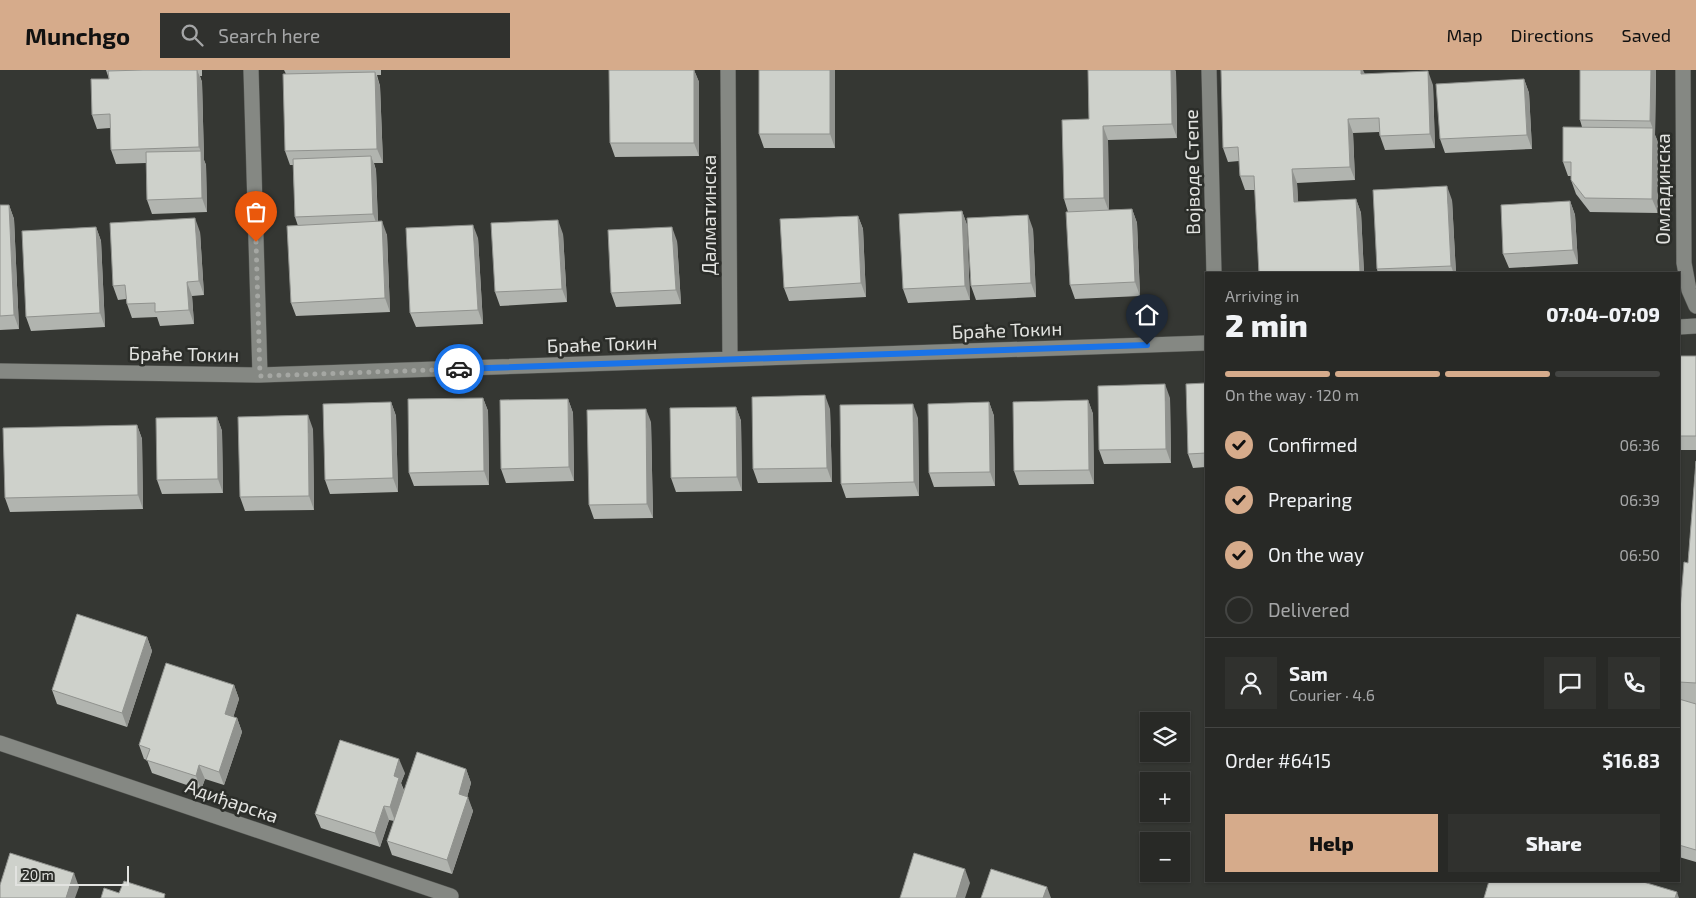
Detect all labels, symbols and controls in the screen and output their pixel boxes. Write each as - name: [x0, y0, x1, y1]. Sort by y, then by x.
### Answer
- search box: [160, 13, 510, 58]
- text: Munchgo: [25, 21, 130, 50]
- icon: search: [178, 21, 206, 49]
- text: Search here: [218, 24, 320, 47]
- text: Map: [1446, 24, 1483, 46]
- text: Directions: [1511, 24, 1594, 46]
- text: Saved: [1622, 24, 1671, 46]
- street label: Војводе Степе: [1179, 109, 1204, 235]
- street label: Омладинска: [1651, 133, 1674, 245]
- street label: Далматинска: [697, 155, 720, 275]
- pin: [235, 191, 277, 242]
- icon: bag: [242, 198, 270, 226]
- text: Arriving in: [1225, 286, 1299, 305]
- pin: [1126, 294, 1168, 345]
- icon: home: [1133, 301, 1161, 329]
- text: 07:04–07:09: [1546, 303, 1660, 326]
- text: 2 min: [1225, 305, 1308, 343]
- street label: Браће Токин: [951, 316, 1063, 343]
- street label: Браће Токин: [546, 330, 658, 357]
- street label: Браће Токин: [129, 341, 240, 366]
- courier: [434, 344, 484, 394]
- icon: car: [445, 355, 473, 383]
- text: On the way · 120 m: [1225, 385, 1359, 404]
- icon: check: [1225, 431, 1253, 459]
- text: Confirmed: [1268, 433, 1358, 456]
- text: 06:36: [1619, 435, 1660, 454]
- icon: check: [1225, 486, 1253, 514]
- text: Preparing: [1268, 488, 1352, 511]
- text: 06:39: [1619, 490, 1660, 509]
- icon: check: [1225, 541, 1253, 569]
- text: On the way: [1268, 543, 1364, 566]
- text: 06:50: [1619, 545, 1660, 564]
- text: Delivered: [1268, 598, 1350, 621]
- button: person: [1225, 657, 1277, 709]
- button: chat: [1544, 657, 1596, 709]
- button: phone: [1608, 657, 1660, 709]
- text: Sam: [1289, 662, 1328, 685]
- text: Courier · 4.6: [1289, 685, 1375, 704]
- map controls: [1140, 712, 1190, 882]
- button: layers: [1140, 712, 1190, 762]
- text: Order #6415: [1225, 749, 1331, 772]
- text: $16.83: [1602, 749, 1660, 772]
- button: +: [1140, 772, 1190, 822]
- street label: Адиђарска: [182, 774, 282, 828]
- button: Help: [1225, 814, 1438, 872]
- button: Share: [1448, 814, 1660, 872]
- button: −: [1140, 832, 1190, 882]
- scale bar: [15, 863, 129, 886]
- text: 20 m: [22, 866, 54, 883]

